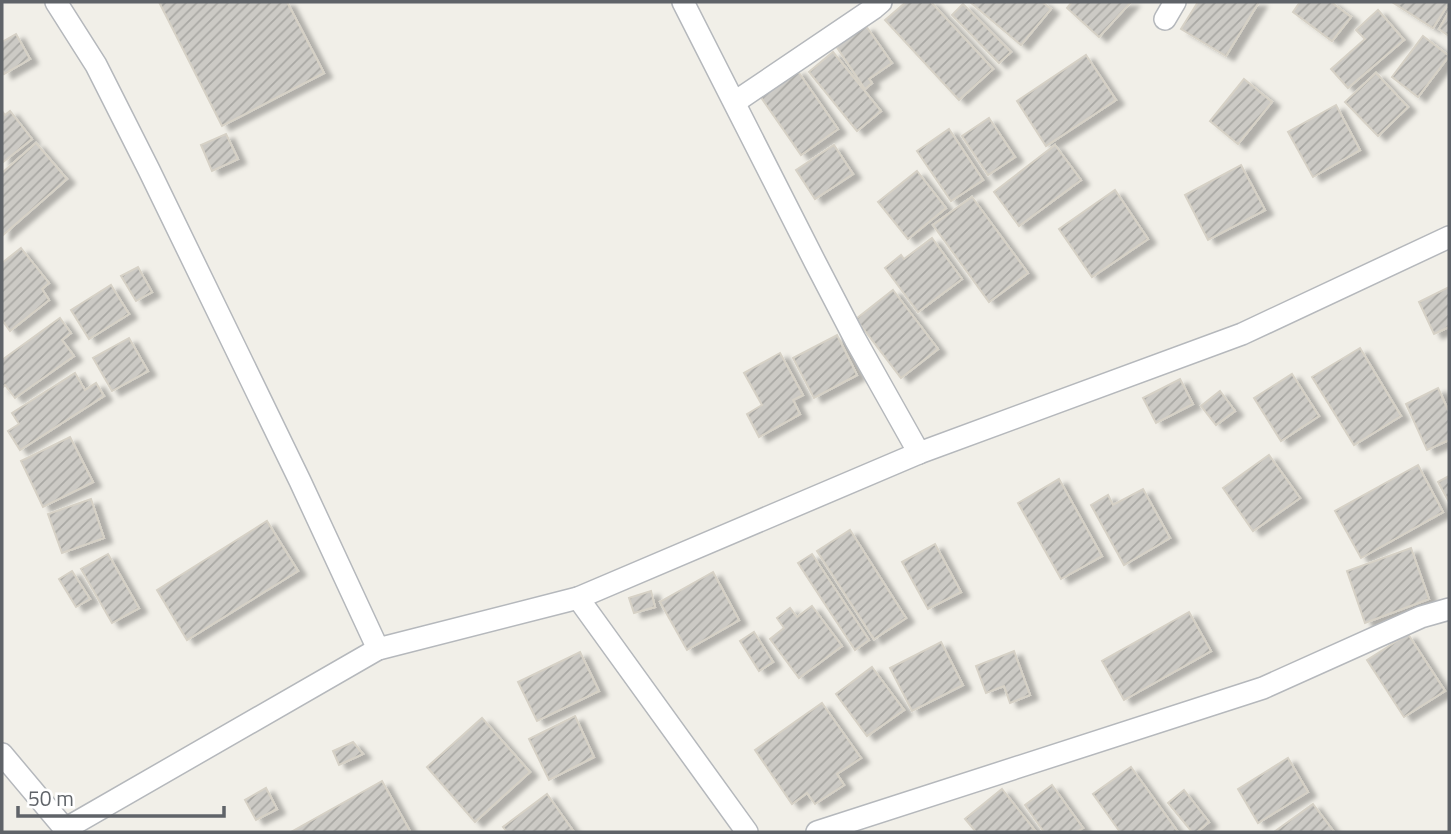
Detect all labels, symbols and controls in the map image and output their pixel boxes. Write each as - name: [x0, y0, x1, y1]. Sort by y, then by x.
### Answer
- scale bar: [18, 774, 224, 818]
- text: 50 m: [28, 782, 74, 814]

